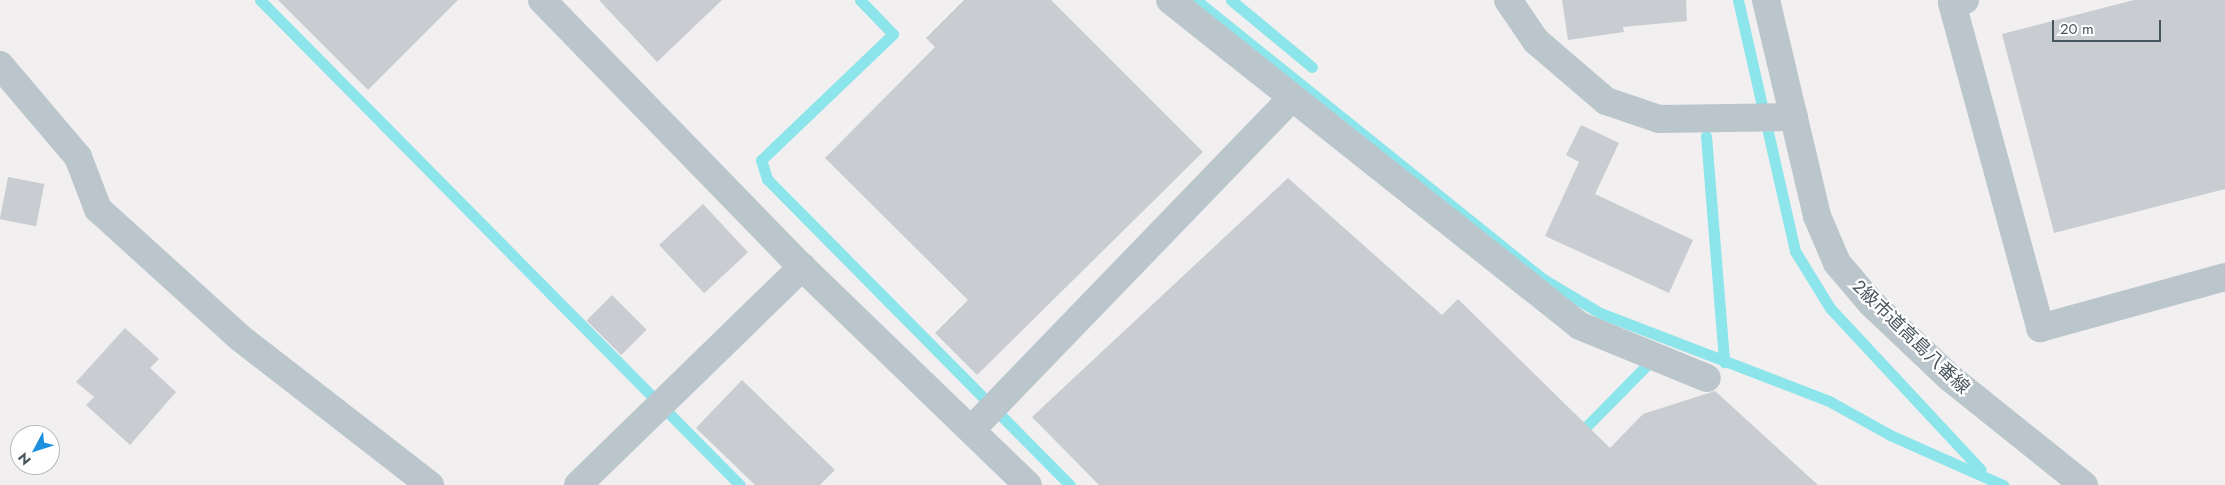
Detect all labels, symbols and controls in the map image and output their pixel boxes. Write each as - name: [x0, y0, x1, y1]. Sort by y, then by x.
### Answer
- scale bar: [2055, 10, 2164, 42]
- text: 20 m: [2060, 18, 2094, 40]
- street label: 2級市道高島八番線: [1848, 276, 1974, 398]
- north arrow: [10, 425, 60, 475]
- text: N: [13, 448, 36, 470]

